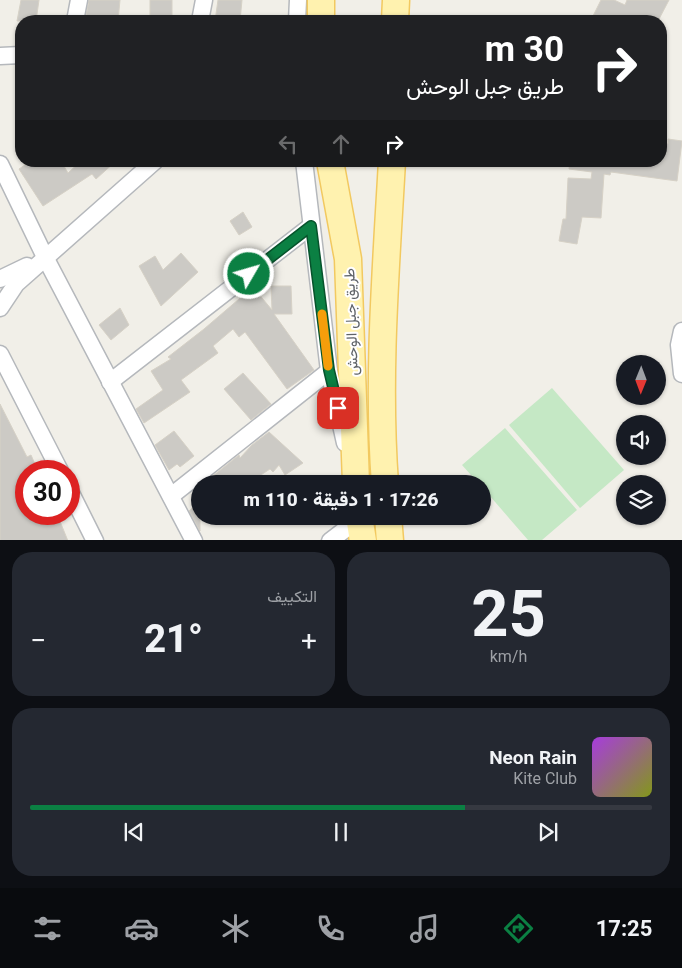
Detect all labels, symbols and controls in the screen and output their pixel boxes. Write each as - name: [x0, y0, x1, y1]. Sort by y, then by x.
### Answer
- text: 30 m: [485, 29, 564, 70]
- icon: right: [582, 35, 647, 100]
- text: طريق جبل الوحش: [406, 74, 564, 99]
- icon: left: [274, 130, 302, 158]
- icon: ahead: [327, 130, 355, 158]
- icon: right: [380, 130, 408, 158]
- position arrow: [222, 247, 274, 299]
- street label: طريق جبل الوحش: [340, 268, 363, 376]
- north arrow: [616, 355, 666, 405]
- map controls: [616, 355, 666, 525]
- pin: [317, 387, 359, 429]
- icon: arrive: [324, 394, 352, 422]
- button: sound: [616, 415, 666, 465]
- speed limit sign: 30: [15, 460, 80, 525]
- button: layers: [616, 475, 666, 525]
- text: 17:26 · 1 دقيقة · 110 m: [244, 488, 438, 511]
- text: 25: [471, 576, 546, 652]
- text: التكييف: [267, 587, 317, 606]
- text: 21°: [144, 617, 203, 661]
- text: −: [30, 624, 46, 657]
- text: +: [301, 624, 317, 657]
- text: km/h: [490, 647, 527, 666]
- text: Neon Rain: [489, 746, 577, 769]
- text: Kite Club: [513, 769, 577, 788]
- icon: previous: [120, 818, 148, 846]
- icon: pause: [327, 818, 355, 846]
- icon: next: [534, 818, 562, 846]
- icon: filters: [30, 911, 65, 946]
- icon: car: [124, 911, 159, 946]
- icon: climate: [218, 911, 253, 946]
- icon: phone: [313, 911, 348, 946]
- icon: music: [407, 911, 442, 946]
- icon: directions: [501, 911, 536, 946]
- text: 17:25: [596, 916, 652, 941]

